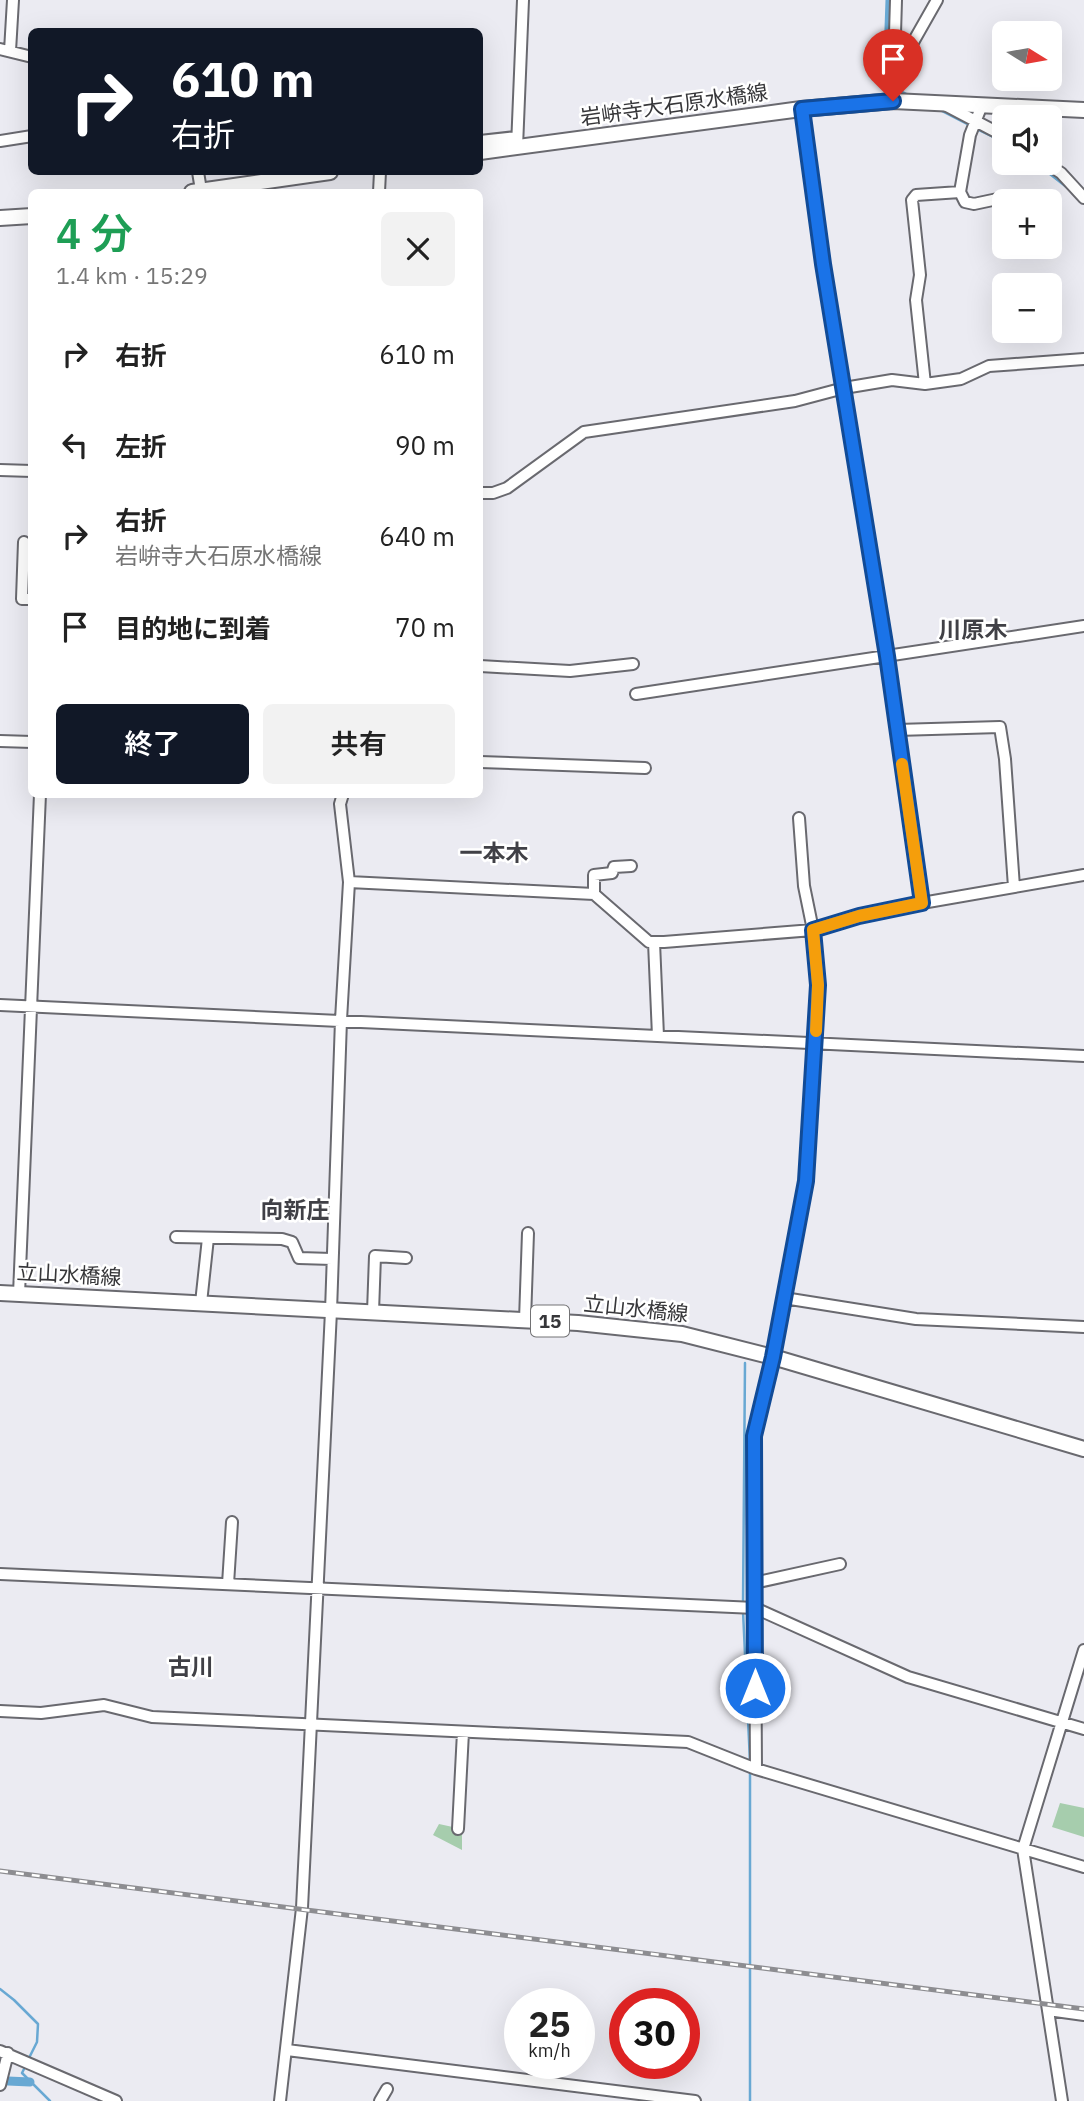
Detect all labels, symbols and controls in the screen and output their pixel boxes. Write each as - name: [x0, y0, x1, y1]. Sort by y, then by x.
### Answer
- north arrow: [992, 21, 1062, 91]
- map controls: [992, 21, 1062, 343]
- pin: [863, 29, 923, 101]
- icon: arrive: [874, 40, 912, 78]
- text: 610 m: [171, 47, 315, 110]
- icon: right: [56, 56, 147, 147]
- street label: 岩峅寺大石原水橋線: [578, 77, 769, 131]
- button: sound: [992, 105, 1062, 175]
- text: 右折: [171, 113, 235, 155]
- button: +: [992, 189, 1062, 259]
- text: 4 分: [56, 206, 133, 261]
- button: close: [381, 212, 455, 286]
- text: 1.4 km · 15:29: [56, 260, 208, 290]
- button: −: [992, 273, 1062, 343]
- icon: right: [56, 335, 94, 373]
- text: 610 m: [379, 337, 455, 371]
- text: 右折: [115, 338, 167, 372]
- icon: left: [56, 426, 94, 464]
- text: 90 m: [395, 428, 455, 462]
- text: 左折: [115, 429, 167, 463]
- text: 右折: [115, 503, 167, 537]
- icon: right: [56, 517, 94, 555]
- text: 640 m: [379, 519, 455, 553]
- text: 岩峅寺大石原水橋線: [115, 540, 322, 570]
- icon: arrive: [56, 608, 94, 646]
- text: 70 m: [395, 610, 455, 644]
- text: 目的地に到着: [115, 611, 271, 645]
- district label: 川原木: [939, 614, 1008, 644]
- button: 終了: [56, 704, 249, 784]
- button: 共有: [263, 704, 455, 784]
- district label: 一本木: [460, 837, 529, 867]
- district label: 向新庄: [261, 1194, 330, 1224]
- street label: 立山水橋線: [16, 1257, 122, 1291]
- street label: 立山水橋線: [582, 1289, 690, 1327]
- road number: 15: [531, 1306, 569, 1336]
- district label: 古川: [168, 1651, 214, 1681]
- position arrow: [718, 1651, 792, 1725]
- speed limit sign: 30: [609, 1988, 700, 2079]
- text: 25: [528, 2001, 571, 2047]
- text: km/h: [528, 2039, 571, 2062]

